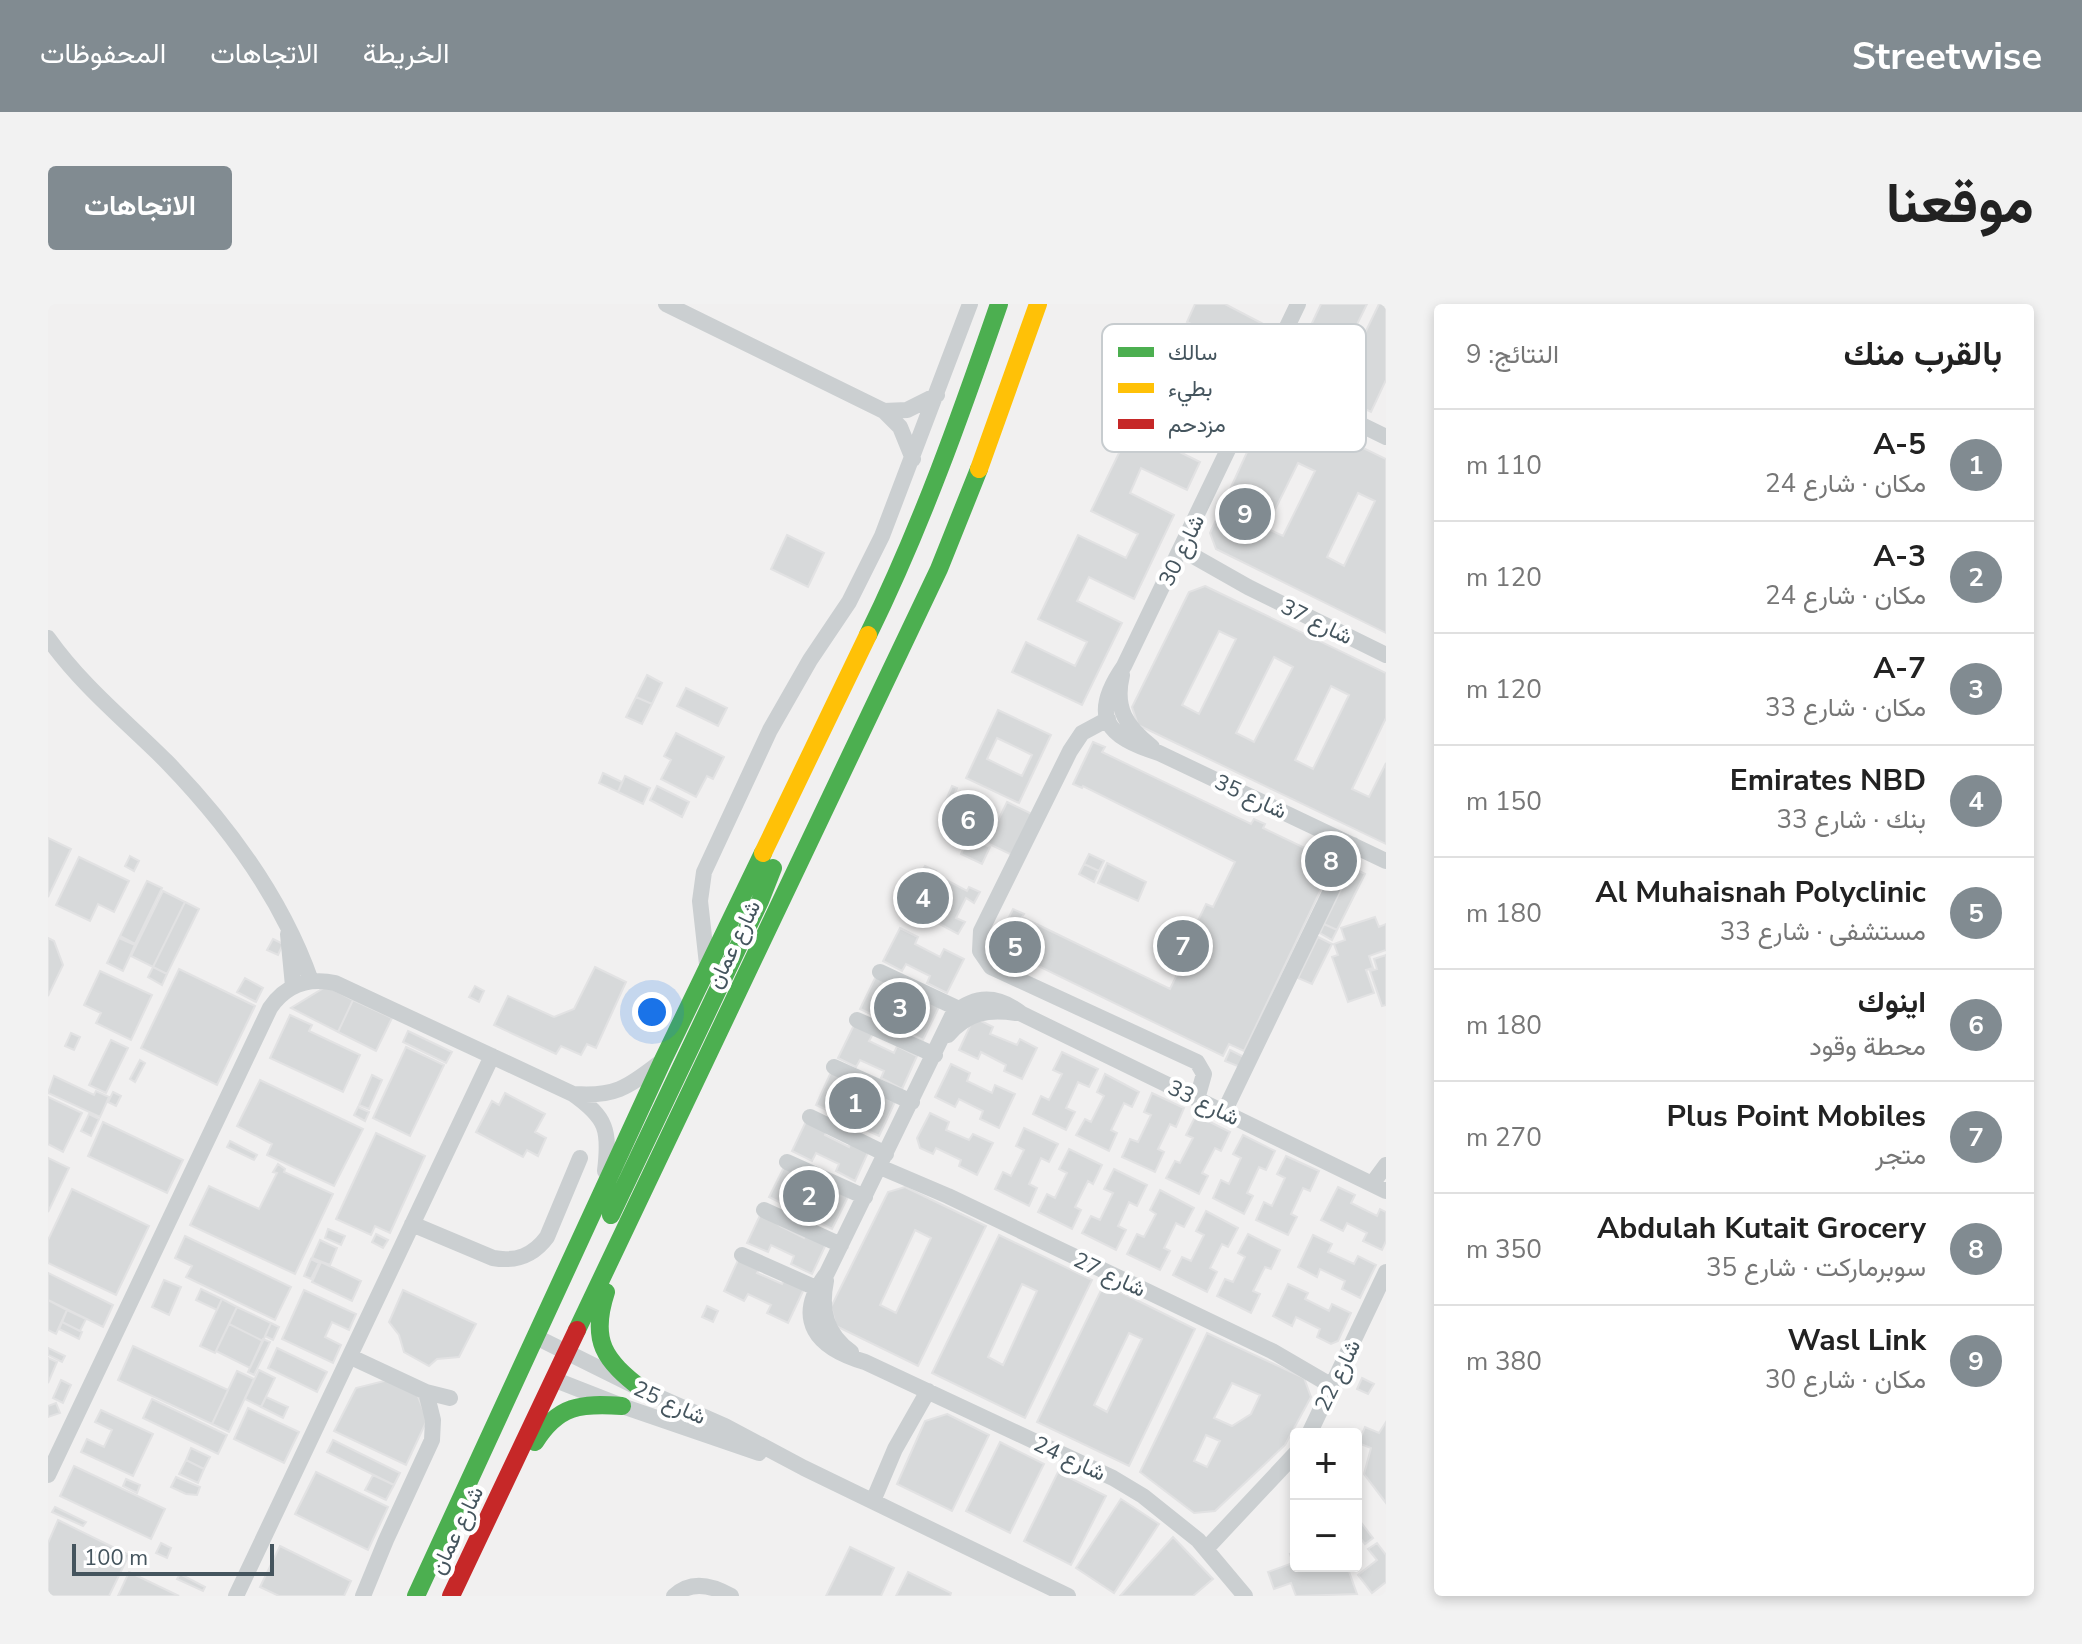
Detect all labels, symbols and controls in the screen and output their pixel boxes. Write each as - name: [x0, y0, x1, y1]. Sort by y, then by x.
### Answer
- text: Streetwise: [1852, 31, 2042, 82]
- text: المحفوظات: [40, 35, 166, 73]
- text: الاتجاهات: [210, 35, 319, 73]
- text: الخريطة: [363, 35, 449, 73]
- text: موقعنا: [1886, 165, 2034, 242]
- button: الاتجاهات: [48, 166, 232, 250]
- legend: [1102, 324, 1366, 452]
- text: بالقرب منك: [1844, 331, 2002, 377]
- text: النتائج: 9: [1466, 337, 1559, 372]
- text: سالك: [1168, 338, 1217, 368]
- text: بطيء: [1168, 374, 1213, 407]
- text: مزدحم: [1168, 410, 1226, 440]
- text: A-5: [1873, 424, 1926, 465]
- text: 110 m: [1466, 448, 1542, 483]
- text: 1: [1968, 448, 1984, 483]
- text: مكان · شارع 24: [1765, 466, 1926, 501]
- pin: 9: [1219, 484, 1271, 544]
- street label: شارع 30: [1152, 510, 1212, 591]
- text: A-3: [1873, 536, 1926, 577]
- text: 120 m: [1466, 560, 1542, 595]
- text: 2: [1968, 560, 1984, 595]
- text: مكان · شارع 24: [1765, 578, 1926, 613]
- street label: شارع 37: [1276, 592, 1357, 652]
- text: A-7: [1873, 648, 1926, 689]
- text: 120 m: [1466, 672, 1542, 707]
- text: 3: [1968, 672, 1984, 707]
- text: مكان · شارع 33: [1765, 690, 1926, 725]
- text: Emirates NBD: [1730, 760, 1926, 801]
- street label: شارع 35: [1210, 767, 1291, 827]
- text: 150 m: [1466, 784, 1542, 819]
- text: 4: [1968, 784, 1984, 819]
- pin: 6: [942, 790, 994, 850]
- text: بنك · شارع 33: [1776, 802, 1926, 837]
- pin: 8: [1305, 831, 1357, 891]
- pin: 4: [897, 868, 949, 928]
- text: Al Muhaisnah Polyclinic: [1595, 872, 1926, 913]
- street label: شارع عمان: [700, 895, 768, 994]
- text: 180 m: [1466, 896, 1542, 931]
- text: 5: [1968, 896, 1984, 931]
- text: مستشفى · شارع 33: [1720, 914, 1926, 949]
- pin: 7: [1157, 916, 1209, 976]
- pin: 5: [989, 917, 1041, 977]
- pin: 3: [874, 978, 926, 1038]
- text: اينوك: [1858, 982, 1926, 1023]
- your location: [632, 992, 672, 1032]
- text: 180 m: [1466, 1008, 1542, 1043]
- text: 6: [1968, 1008, 1984, 1043]
- text: محطة وقود: [1809, 1029, 1926, 1064]
- pin: 1: [829, 1073, 881, 1133]
- street label: شارع 33: [1163, 1073, 1244, 1133]
- text: Plus Point Mobiles: [1667, 1096, 1926, 1137]
- text: 270 m: [1466, 1120, 1542, 1155]
- text: 7: [1968, 1120, 1984, 1155]
- text: متجر: [1875, 1138, 1926, 1173]
- pin: 2: [783, 1166, 835, 1226]
- text: Abdulah Kutait Grocery: [1597, 1208, 1926, 1249]
- text: 350 m: [1466, 1232, 1542, 1267]
- text: 8: [1968, 1232, 1984, 1267]
- street label: شارع 27: [1069, 1245, 1150, 1305]
- text: سوبرماركت · شارع 35: [1706, 1250, 1926, 1285]
- text: Wasl Link: [1788, 1320, 1926, 1361]
- street label: شارع 22: [1308, 1335, 1368, 1416]
- text: 380 m: [1466, 1344, 1542, 1379]
- text: 9: [1968, 1344, 1984, 1379]
- text: مكان · شارع 30: [1765, 1362, 1926, 1397]
- street label: شارع 25: [629, 1374, 711, 1432]
- map controls: [1290, 1428, 1362, 1572]
- button: +: [1290, 1428, 1362, 1500]
- street label: شارع 24: [1029, 1429, 1110, 1489]
- street label: شارع عمان: [423, 1481, 491, 1580]
- button: −: [1290, 1500, 1362, 1572]
- scale bar: [72, 1540, 274, 1576]
- text: 100 m: [84, 1543, 148, 1573]

